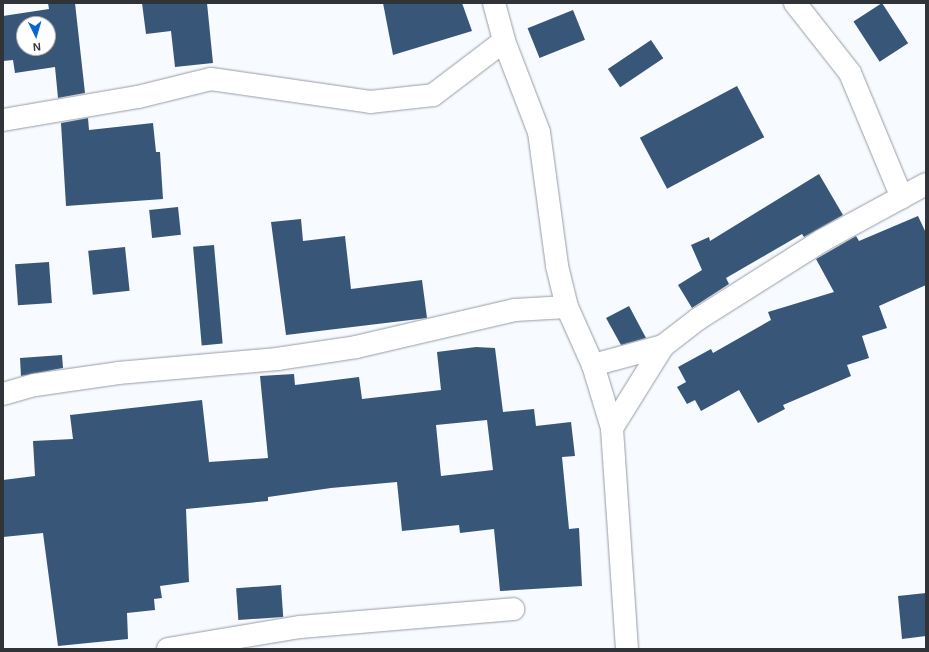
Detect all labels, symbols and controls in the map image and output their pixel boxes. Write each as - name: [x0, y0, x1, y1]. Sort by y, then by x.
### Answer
- north arrow: [16, 16, 56, 56]
- text: N: [32, 41, 41, 53]

